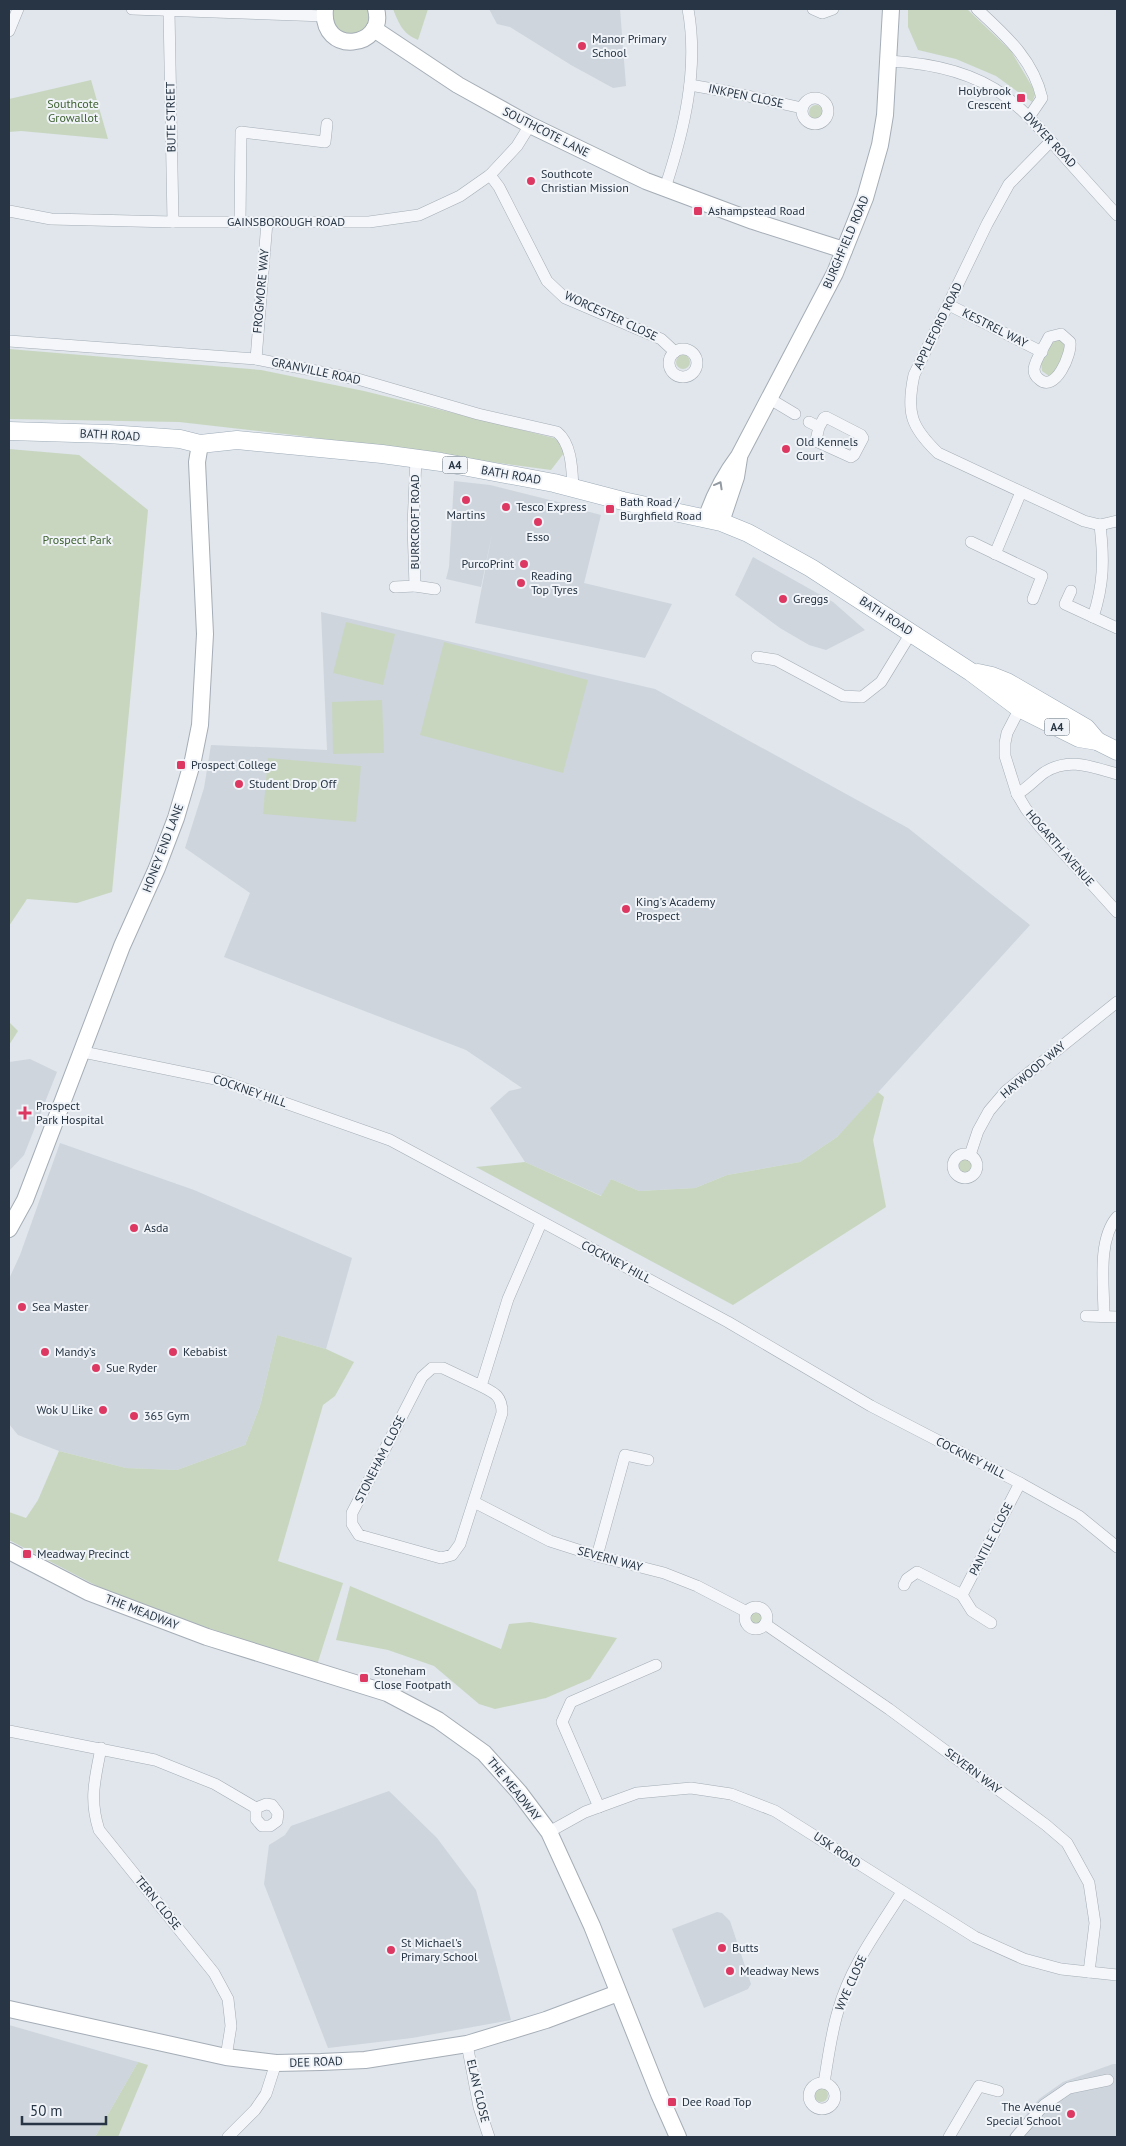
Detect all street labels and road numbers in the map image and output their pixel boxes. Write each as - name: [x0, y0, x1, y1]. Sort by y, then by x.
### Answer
- street label: INKPEN CLOSE: [707, 80, 785, 111]
- street label: BUTE STREET: [162, 81, 179, 153]
- street label: SOUTHCOTE LANE: [500, 103, 592, 160]
- street label: DWYER ROAD: [1021, 109, 1080, 171]
- street label: BURGHFIELD ROAD: [819, 193, 872, 291]
- street label: GAINSBOROUGH ROAD: [227, 214, 345, 229]
- street label: FROGMORE WAY: [249, 248, 272, 334]
- street label: APPLEFORD ROAD: [910, 280, 965, 372]
- street label: WORCESTER CLOSE: [562, 287, 660, 344]
- street label: KESTREL WAY: [960, 305, 1031, 351]
- street label: GRANVILLE ROAD: [270, 354, 362, 387]
- street label: BATH ROAD: [79, 425, 141, 444]
- road number: A4: [442, 456, 468, 474]
- street label: BATH ROAD: [480, 462, 542, 487]
- street label: BURRCROFT ROAD: [407, 474, 422, 570]
- street label: BATH ROAD: [857, 593, 916, 638]
- road number: A4: [1044, 719, 1070, 736]
- street label: HONEY END LANE: [139, 801, 186, 894]
- street label: HOGARTH AVENUE: [1023, 806, 1098, 889]
- street label: HAYWOOD WAY: [997, 1038, 1069, 1101]
- street label: COCKNEY HILL: [211, 1071, 289, 1110]
- street label: COCKNEY HILL: [579, 1237, 654, 1286]
- street label: STONEHAM CLOSE: [351, 1412, 408, 1505]
- street label: COCKNEY HILL: [934, 1433, 1009, 1482]
- street label: PANTILE CLOSE: [966, 1500, 1015, 1578]
- street label: SEVERN WAY: [576, 1543, 645, 1574]
- street label: THE MEADWAY: [103, 1591, 181, 1633]
- street label: SEVERN WAY: [942, 1745, 1005, 1797]
- street label: THE MEADWAY: [484, 1754, 545, 1824]
- street label: USK ROAD: [811, 1828, 864, 1871]
- street label: TERN CLOSE: [132, 1873, 185, 1933]
- street label: WYE CLOSE: [832, 1953, 870, 2013]
- street label: DEE ROAD: [289, 2053, 343, 2070]
- street label: ELAN CLOSE: [464, 2058, 493, 2124]

